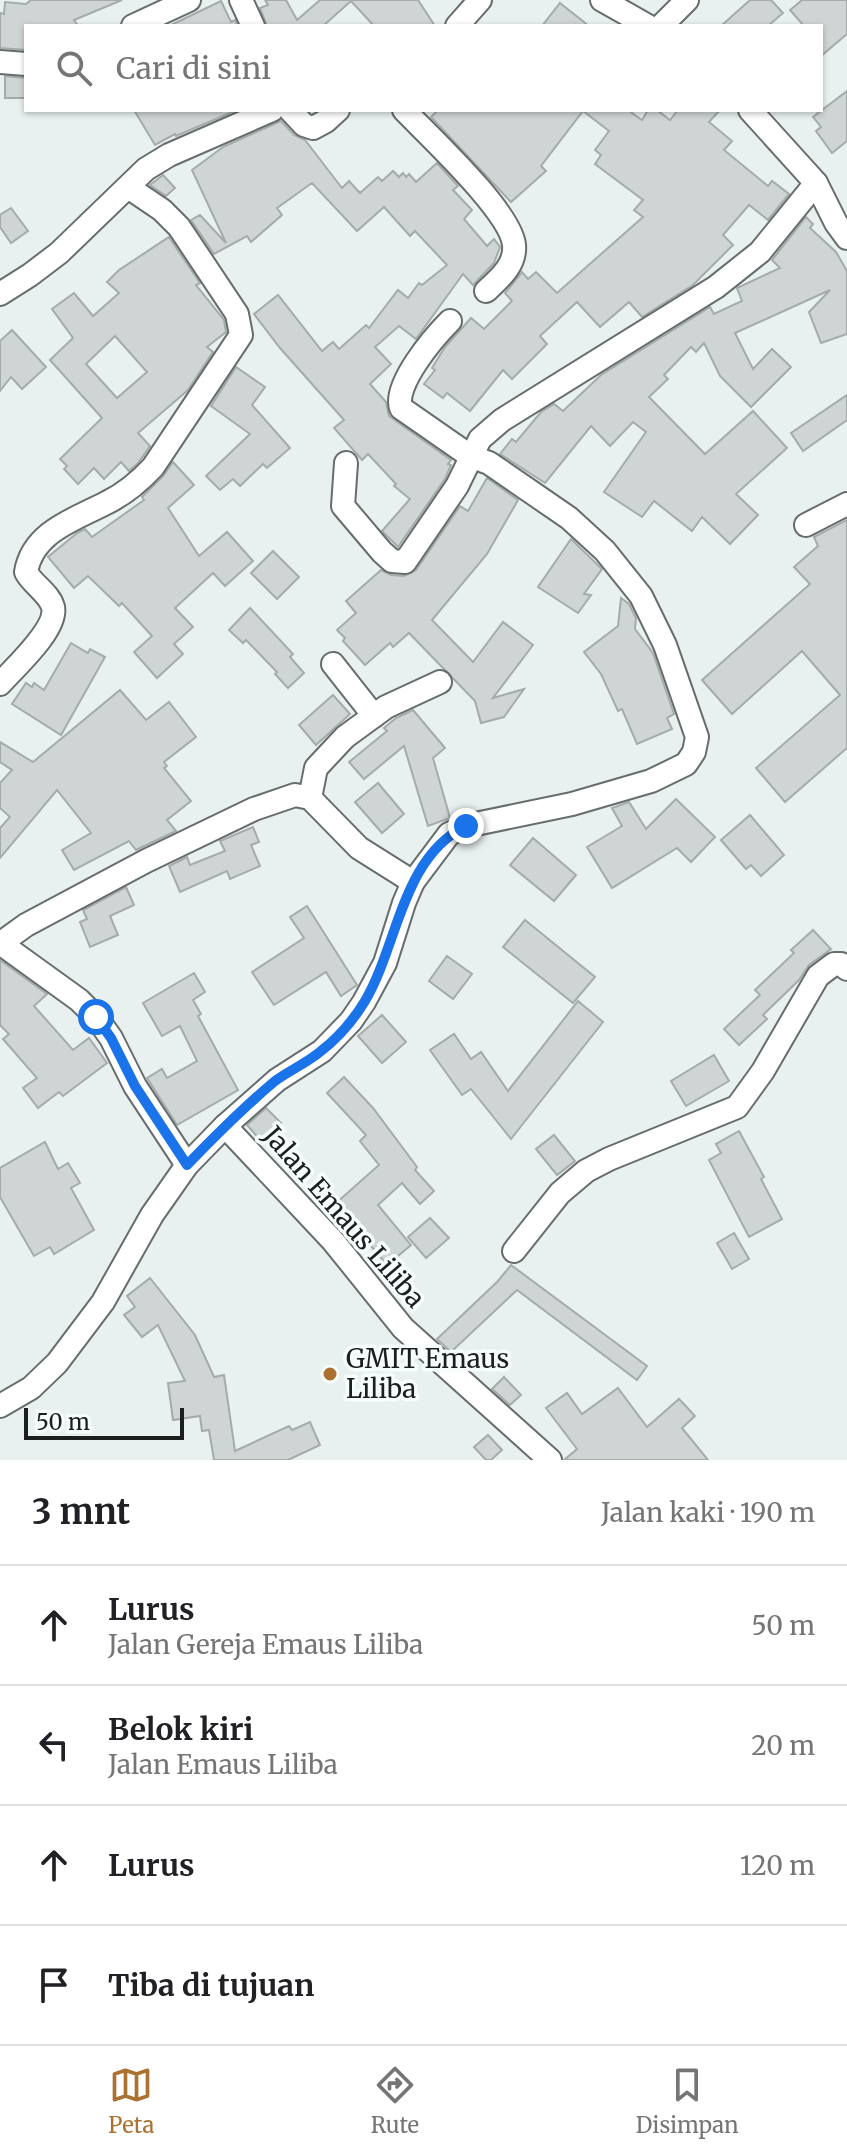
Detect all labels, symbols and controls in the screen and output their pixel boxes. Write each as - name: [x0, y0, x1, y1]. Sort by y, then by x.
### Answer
- search box: [24, 24, 823, 112]
- icon: search: [52, 46, 96, 90]
- text: Cari di sini: [116, 49, 271, 87]
- route end: [448, 808, 484, 844]
- route start: [78, 999, 114, 1035]
- street label: Jalan Emaus Liliba: [256, 1118, 432, 1314]
- place label: GMIT Emaus Liliba: [346, 1342, 509, 1405]
- marker: GMIT Emaus Liliba: [321, 1365, 339, 1383]
- scale bar: [24, 1404, 184, 1440]
- text: 50 m: [36, 1408, 90, 1436]
- text: 3 mnt: [32, 1491, 130, 1533]
- text: Jalan kaki · 190 m: [601, 1496, 815, 1529]
- text: Lurus: [108, 1590, 195, 1628]
- icon: ahead: [32, 1603, 76, 1647]
- text: 50 m: [751, 1609, 815, 1642]
- text: Jalan Gereja Emaus Liliba: [108, 1628, 423, 1661]
- text: Belok kiri: [108, 1710, 254, 1748]
- icon: left: [32, 1723, 76, 1767]
- text: 20 m: [751, 1729, 815, 1762]
- text: Jalan Emaus Liliba: [108, 1748, 338, 1781]
- icon: ahead: [32, 1843, 76, 1887]
- text: Lurus: [108, 1846, 195, 1884]
- text: 120 m: [740, 1849, 815, 1882]
- icon: arrive: [32, 1963, 76, 2007]
- text: Tiba di tujuan: [108, 1966, 314, 2004]
- tab: Peta: [108, 2063, 154, 2139]
- tab: Rute: [371, 2063, 419, 2139]
- tab: Disimpan: [636, 2063, 739, 2139]

